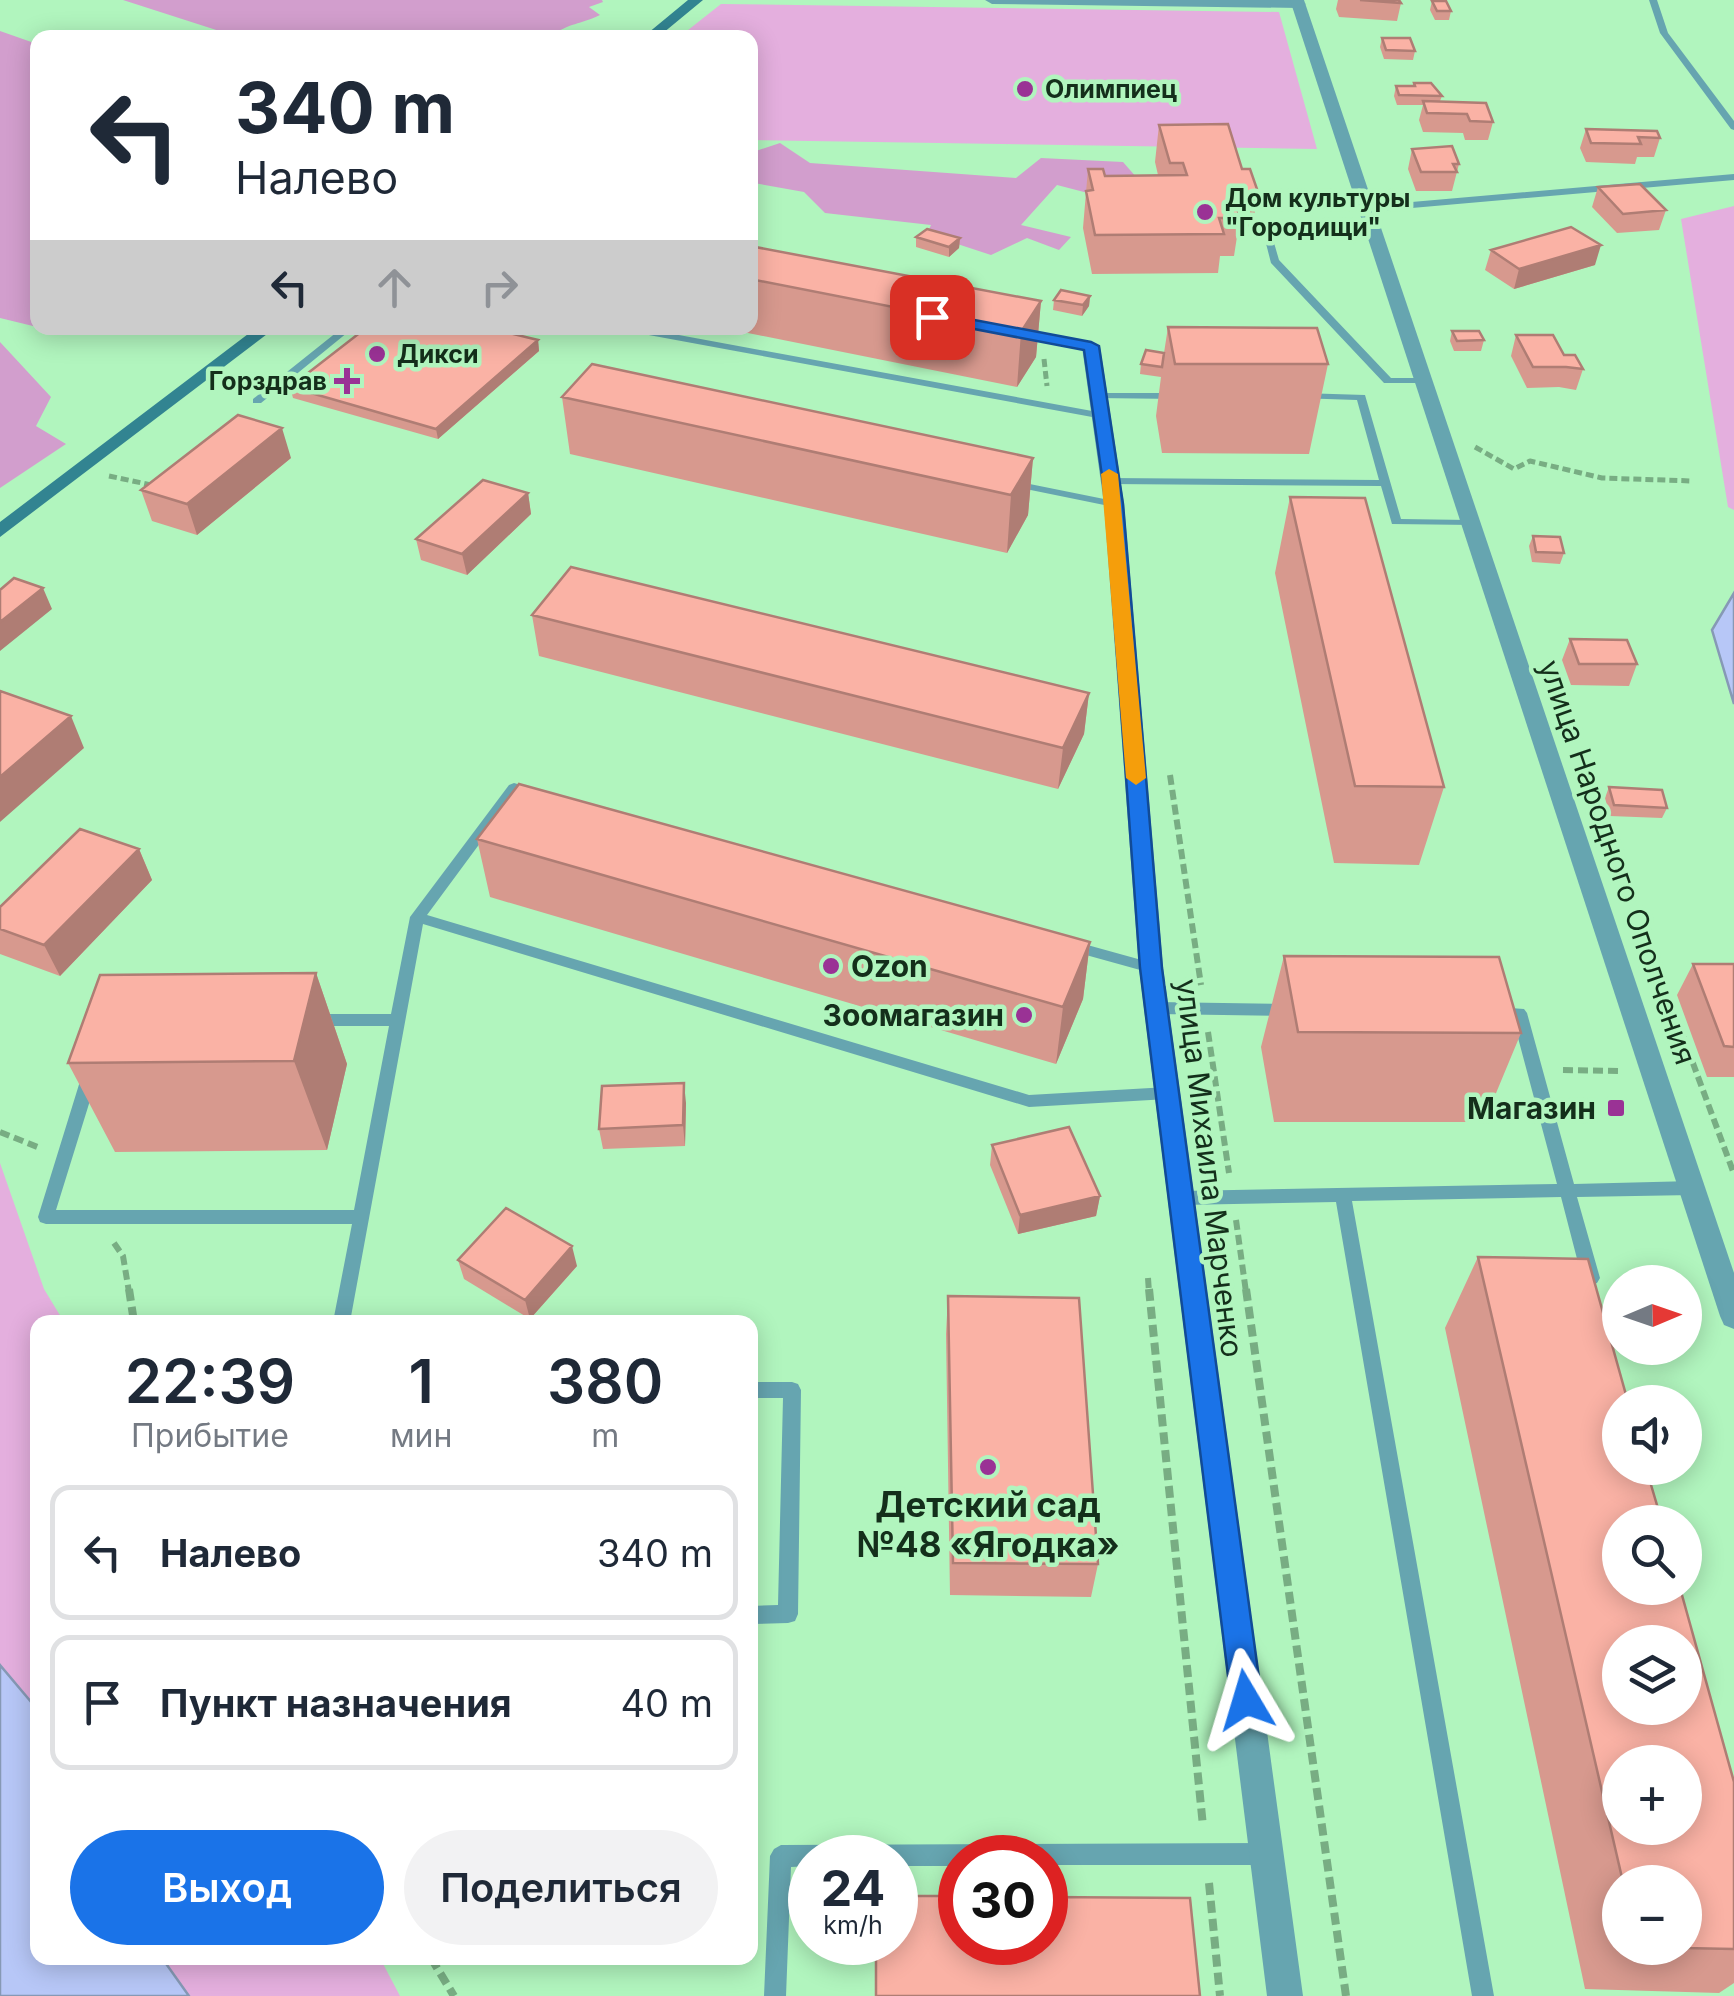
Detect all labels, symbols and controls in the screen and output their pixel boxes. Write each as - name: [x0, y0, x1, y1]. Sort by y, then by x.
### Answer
- text: 340 m: [235, 65, 455, 150]
- icon: left: [70, 70, 200, 200]
- place label: Олимпиец: [1045, 74, 1177, 104]
- marker: Олимпиец: [1014, 78, 1036, 100]
- text: Налево: [235, 150, 398, 205]
- place label: Дом культуры "Городищи": [1225, 183, 1410, 242]
- marker: Дом культуры "Городищи": [1194, 201, 1216, 223]
- icon: left: [262, 260, 317, 315]
- icon: ahead: [367, 260, 422, 315]
- icon: right: [472, 260, 527, 315]
- pin: [890, 275, 975, 360]
- icon: arrive: [905, 290, 960, 345]
- place label: Дикси: [397, 339, 479, 369]
- marker: Дикси: [366, 343, 388, 365]
- place label: Горздрав: [209, 366, 327, 396]
- marker: Горздрав: [336, 370, 358, 392]
- street label: улица Народного Ополчения: [1532, 655, 1704, 1069]
- place label: Ozon: [851, 948, 928, 984]
- marker: Ozon: [820, 955, 842, 977]
- street label: улица Михаила Марченко: [1169, 977, 1251, 1359]
- place label: Зоомагазин: [823, 997, 1004, 1033]
- marker: Зоомагазин: [1013, 1004, 1035, 1026]
- place label: Магазин: [1467, 1090, 1596, 1126]
- marker: Магазин: [1605, 1097, 1627, 1119]
- north arrow: [1602, 1265, 1702, 1365]
- map controls: [1602, 1265, 1702, 1965]
- text: 22:39: [125, 1345, 295, 1417]
- text: 1: [408, 1345, 434, 1417]
- text: 380: [547, 1345, 663, 1417]
- button: sound: [1602, 1385, 1702, 1485]
- text: Прибытие: [131, 1416, 289, 1455]
- text: мин: [390, 1416, 452, 1455]
- text: m: [591, 1416, 619, 1455]
- marker: Детский сад №48 «Ягодка»: [977, 1456, 999, 1478]
- place label: Детский сад №48 «Ягодка»: [856, 1483, 1120, 1565]
- button: search: [1602, 1505, 1702, 1605]
- icon: left: [75, 1525, 130, 1580]
- text: Налево: [160, 1530, 301, 1576]
- text: 340 m: [597, 1530, 713, 1576]
- button: layers: [1602, 1625, 1702, 1725]
- position arrow: [1194, 1648, 1298, 1752]
- icon: arrive: [75, 1675, 130, 1730]
- text: Пункт назначения: [160, 1680, 512, 1726]
- text: 40 m: [621, 1680, 713, 1726]
- button: +: [1602, 1745, 1702, 1845]
- button: Выход: [70, 1830, 384, 1945]
- button: Поделиться: [404, 1830, 718, 1945]
- speed limit sign: 30: [938, 1835, 1068, 1965]
- text: 24: [821, 1858, 885, 1918]
- button: −: [1602, 1865, 1702, 1965]
- text: km/h: [823, 1910, 883, 1940]

